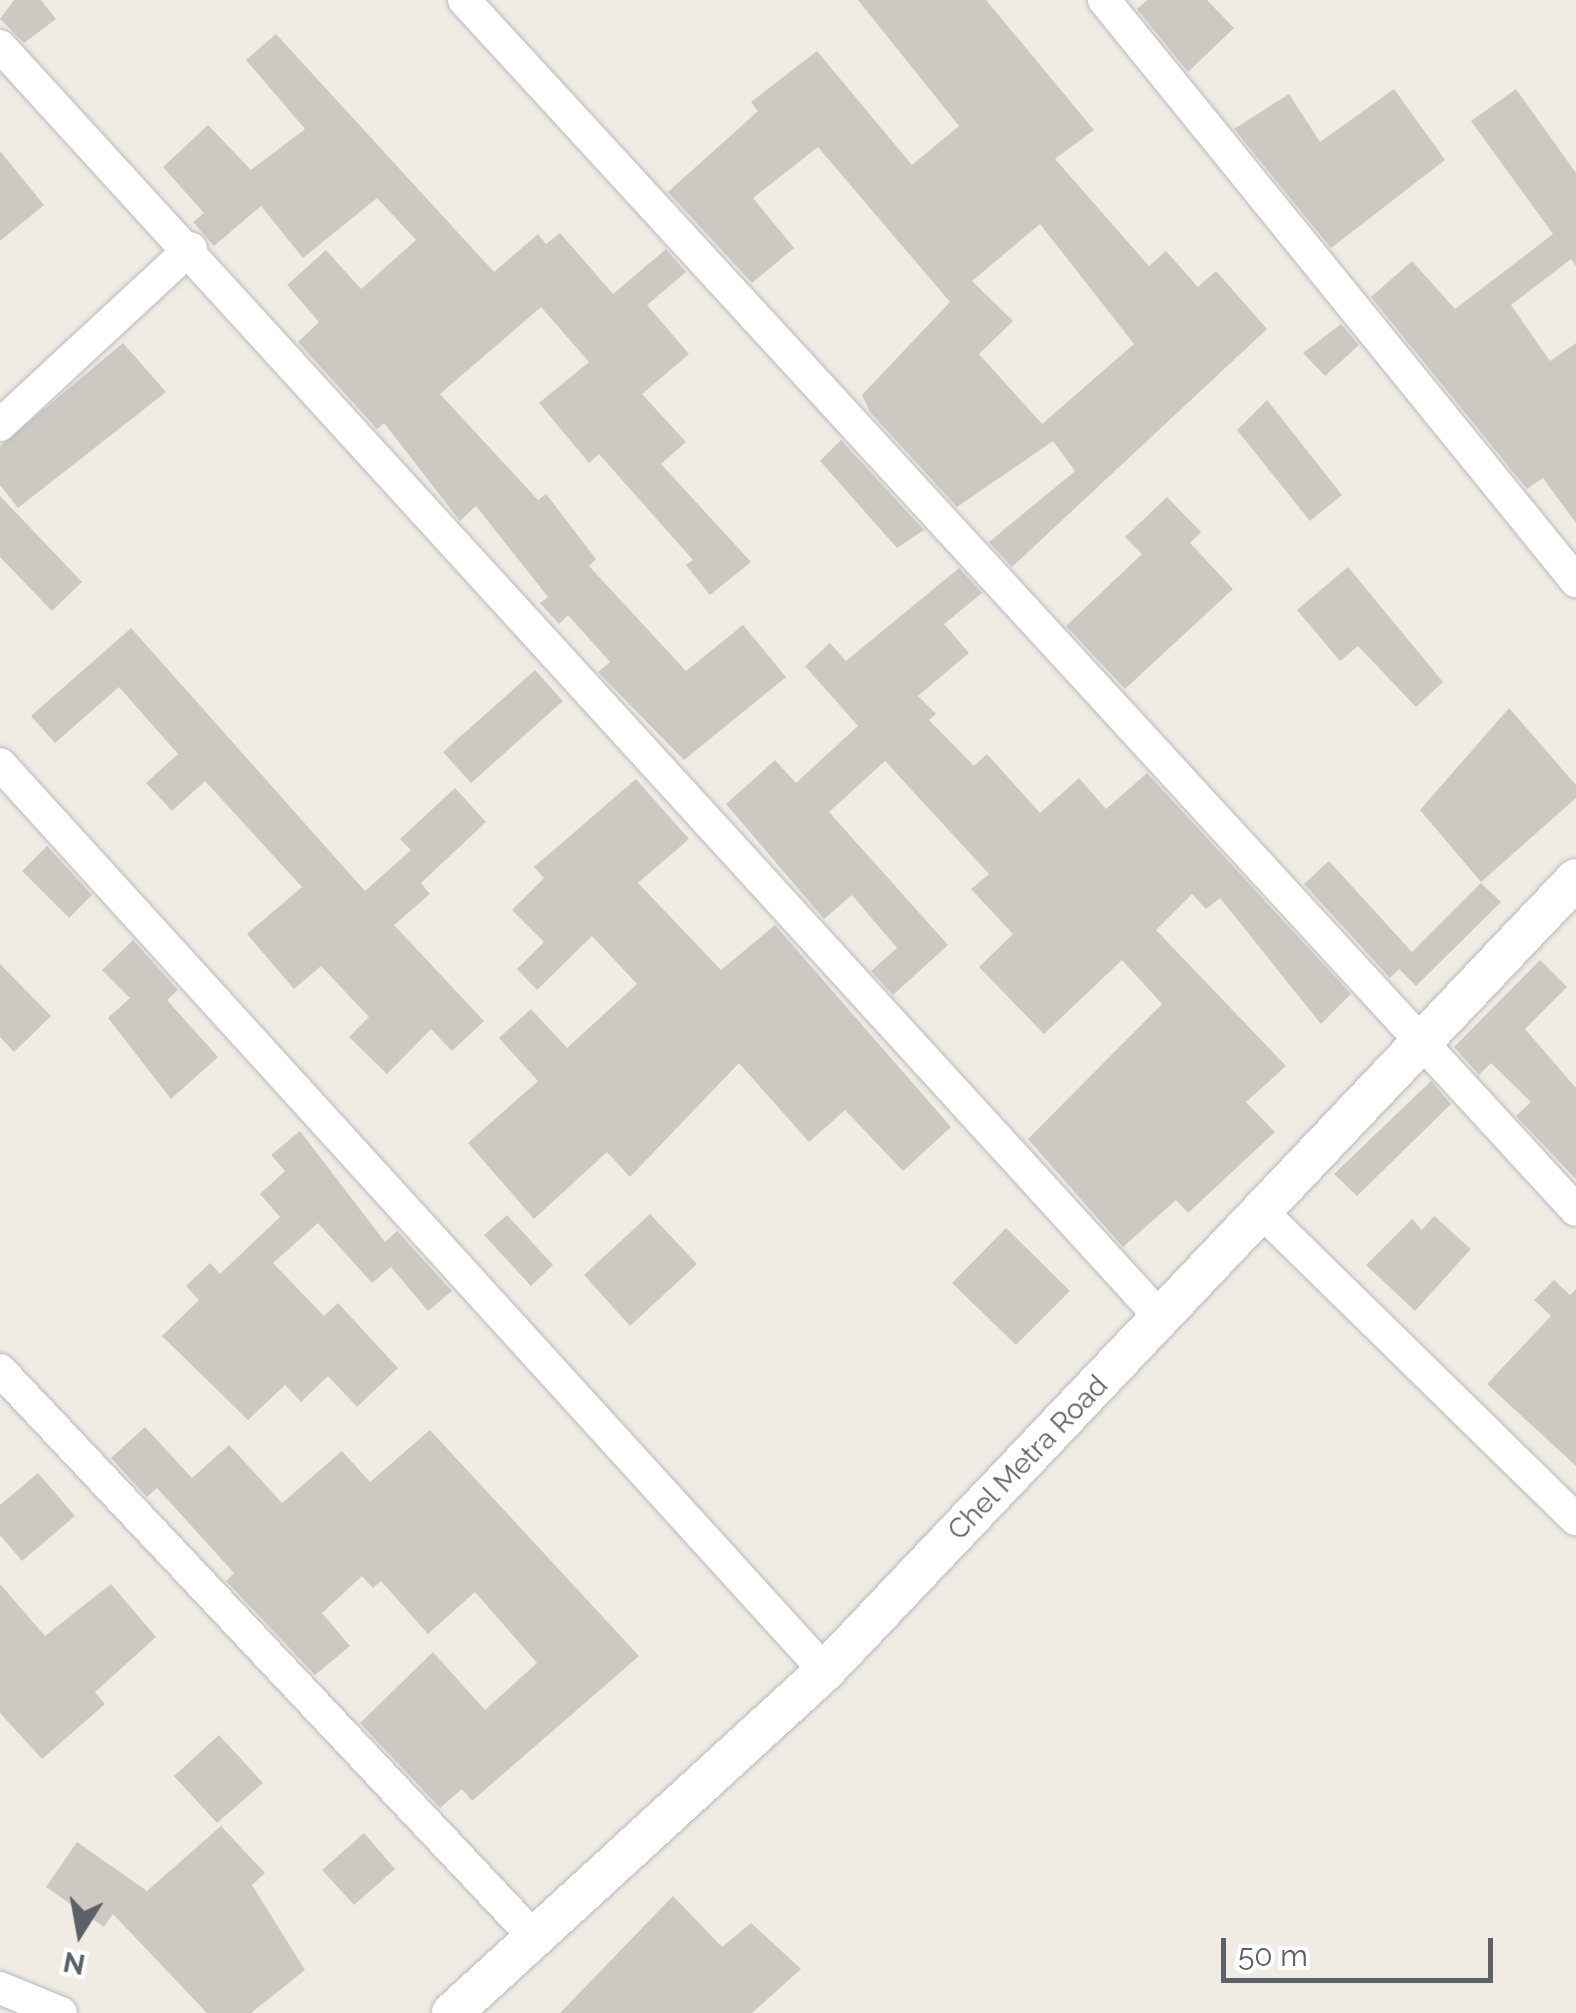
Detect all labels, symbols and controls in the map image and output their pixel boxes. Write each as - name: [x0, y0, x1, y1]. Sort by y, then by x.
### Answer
- street label: Chel Metra Road: [941, 1369, 1115, 1547]
- north arrow: [30, 1883, 130, 1983]
- scale bar: [1226, 1918, 1498, 1980]
- text: 50 m: [1238, 1938, 1308, 1973]
- text: N: [61, 1945, 88, 1981]

